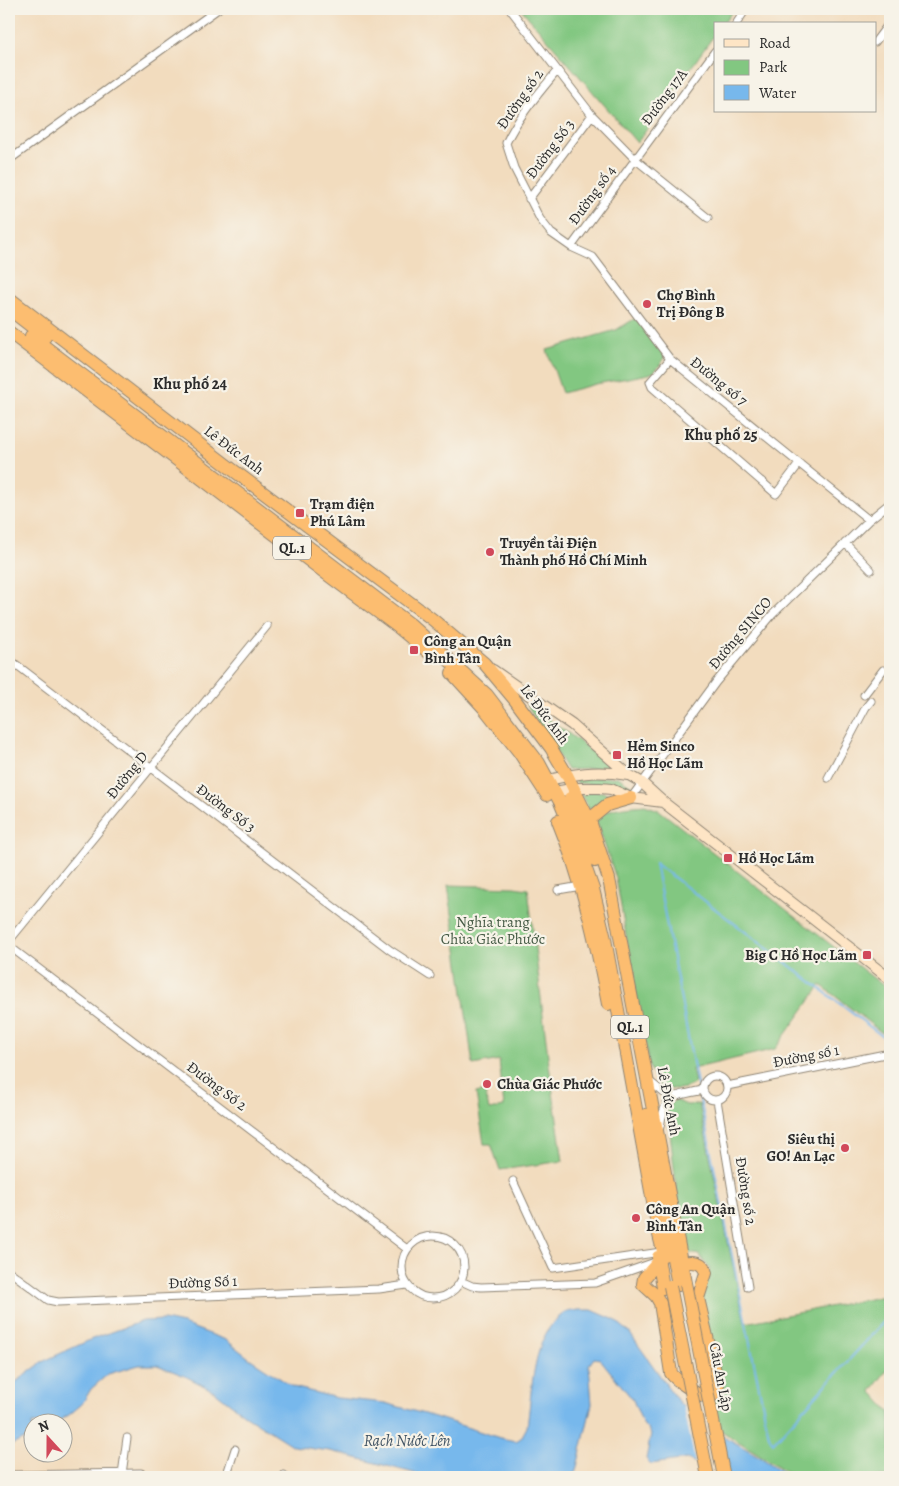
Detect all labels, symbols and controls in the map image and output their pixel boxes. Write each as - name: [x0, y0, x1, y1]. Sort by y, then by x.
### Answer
- legend: [714, 22, 876, 112]
- text: Road: [759, 33, 791, 53]
- text: Park: [759, 57, 788, 77]
- street label: Đường số 2: [492, 65, 548, 133]
- street label: Đường 17A: [636, 65, 692, 129]
- text: Water: [758, 83, 796, 103]
- street label: Đường Số 3: [521, 115, 579, 183]
- street label: Đường số 4: [564, 161, 620, 229]
- place label: Chợ Bình Trị Đông B: [657, 285, 725, 322]
- marker: Chợ Bình Trị Đông B: [641, 298, 653, 310]
- street label: Đường số 7: [686, 352, 752, 411]
- district label: Khu phố 24: [153, 373, 228, 395]
- street label: Lê Đức Anh: [200, 421, 268, 479]
- district label: Khu phố 25: [684, 424, 758, 446]
- place label: Trạm điện Phú Lâm: [310, 494, 375, 531]
- marker: Trạm điện Phú Lâm: [294, 507, 306, 519]
- place label: Truyền tải Điện Thành phố Hồ Chí Minh: [500, 533, 647, 570]
- road number: QL.1: [273, 536, 311, 560]
- marker: Truyền tải Điện Thành phố Hồ Chí Minh: [484, 546, 496, 558]
- street label: Đường SINCO: [704, 592, 776, 674]
- place label: Công an Quận Bình Tân: [424, 631, 512, 668]
- marker: Công an Quận Bình Tân: [408, 644, 420, 656]
- street label: Lê Đức Anh: [516, 680, 574, 748]
- place label: Hẻm Sinco Hồ Học Lãm: [627, 736, 704, 773]
- street label: Đường D: [102, 747, 152, 803]
- marker: Hẻm Sinco Hồ Học Lãm: [611, 749, 623, 761]
- street label: Đường Số 3: [192, 779, 260, 837]
- place label: Hồ Học Lãm: [738, 848, 815, 868]
- marker: Hồ Học Lãm: [722, 852, 734, 864]
- park label: Nghĩa trang Chùa Giác Phước: [441, 912, 545, 949]
- place label: Big C Hồ Học Lãm: [745, 945, 857, 965]
- marker: Big C Hồ Học Lãm: [861, 949, 873, 961]
- road number: QL.1: [611, 1016, 649, 1038]
- street label: Đường số 1: [771, 1040, 841, 1072]
- street label: Đường Số 2: [183, 1057, 251, 1115]
- street label: Lê Đức Anh: [652, 1065, 686, 1137]
- place label: Chùa Giác Phước: [497, 1074, 602, 1094]
- marker: Chùa Giác Phước: [481, 1078, 493, 1090]
- place label: Siêu thị GO! An Lạc: [766, 1129, 836, 1166]
- marker: Siêu thị GO! An Lạc: [839, 1142, 851, 1154]
- street label: Đường số 2: [731, 1155, 761, 1227]
- place label: Công An Quận Bình Tân: [646, 1199, 736, 1236]
- marker: Công An Quận Bình Tân: [630, 1212, 642, 1224]
- street label: Đường Số 1: [168, 1271, 238, 1293]
- street label: Cầu An Lập: [705, 1341, 737, 1413]
- north arrow: [22, 1414, 72, 1464]
- text: N: [35, 1416, 52, 1437]
- water label: Rạch Nước Lên: [364, 1430, 450, 1452]

